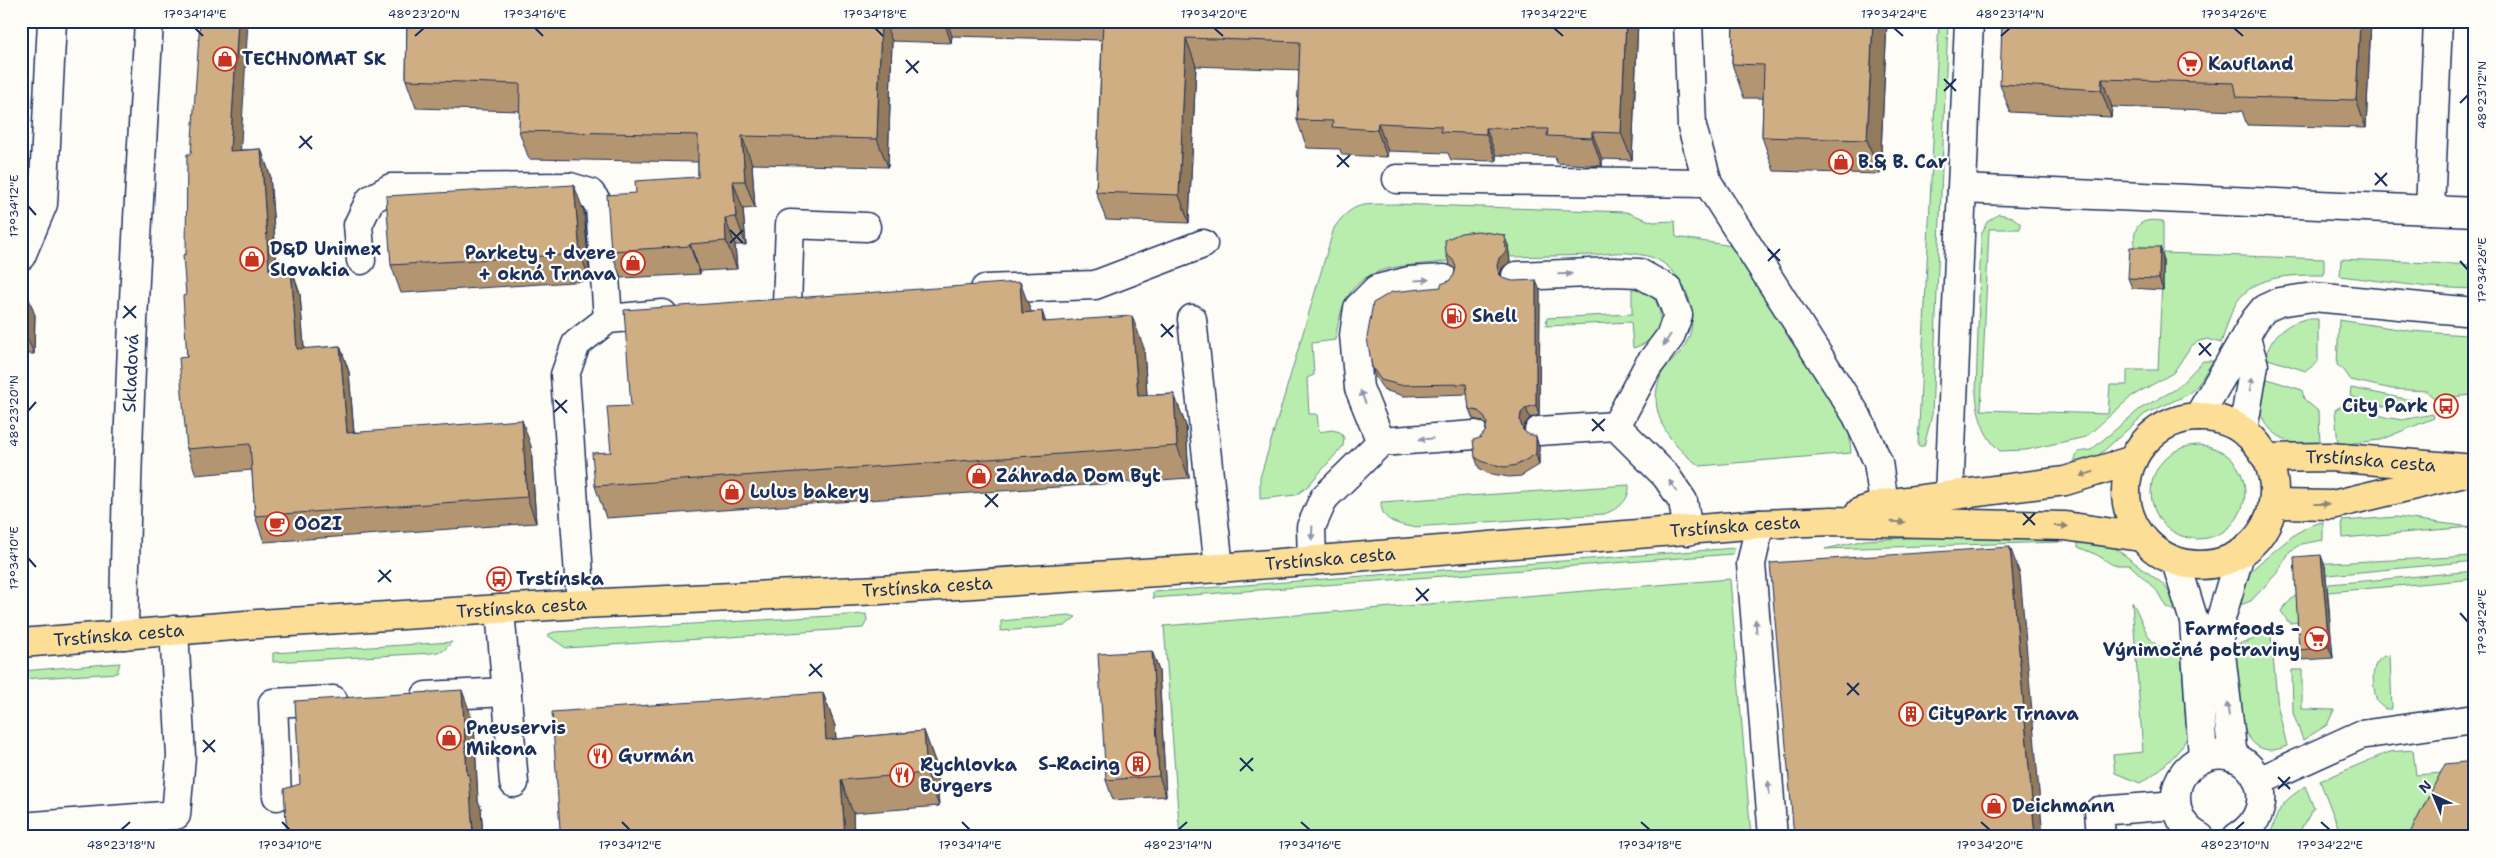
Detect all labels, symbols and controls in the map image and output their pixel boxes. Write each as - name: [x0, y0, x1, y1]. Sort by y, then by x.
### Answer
- text: 17°34'14"E: [163, 6, 227, 22]
- text: 48°23'20"N: [388, 6, 460, 22]
- text: 17°34'16"E: [504, 6, 566, 22]
- text: 17°34'18"E: [843, 6, 907, 22]
- text: 17°34'20"E: [1181, 6, 1247, 22]
- text: 17°34'22"E: [1521, 6, 1587, 22]
- text: 17°34'24"E: [1861, 6, 1927, 22]
- text: 48°23'14"N: [1976, 6, 2044, 22]
- text: 17°34'26"E: [2201, 6, 2267, 22]
- shop icon: TECHNOMAT SK: [212, 46, 238, 72]
- place label: TECHNOMAT SK: [242, 47, 387, 71]
- supermarket icon: Kaufland: [2177, 51, 2203, 77]
- place label: Kaufland: [2208, 52, 2294, 76]
- text: 48°23'12"N: [2474, 61, 2490, 129]
- shop icon: B.& B. Car: [1828, 149, 1854, 175]
- place label: B.& B. Car: [1858, 150, 1948, 174]
- text: 17°34'12"E: [6, 174, 22, 238]
- place label: D&D Unimex Slovakia: [270, 237, 381, 282]
- text: 17°34'26"E: [2474, 237, 2490, 303]
- place label: Parkety + dvere + okná Trnava: [465, 241, 617, 286]
- shop icon: D&D Unimex Slovakia: [239, 246, 265, 272]
- shop icon: Parkety + dvere + okná Trnava: [620, 250, 646, 276]
- one-way arrow: [1557, 269, 1573, 277]
- one-way arrow: [1414, 276, 1430, 284]
- fuel station icon: Shell: [1441, 303, 1467, 329]
- place label: Shell: [1472, 304, 1517, 328]
- street label: Skladová: [117, 333, 144, 413]
- one-way arrow: [1663, 333, 1672, 346]
- text: 48°23'20"N: [6, 375, 22, 447]
- one-way arrow: [2248, 376, 2256, 392]
- one-way arrow: [1358, 390, 1366, 404]
- bus stop icon: City Park: [2433, 393, 2459, 419]
- place label: City Park: [2342, 394, 2428, 418]
- one-way arrow: [1418, 435, 1434, 443]
- street label: Trstínska cesta: [2305, 445, 2437, 478]
- shop icon: Záhrada Dom Byt: [966, 463, 992, 489]
- place label: Záhrada Dom Byt: [996, 464, 1161, 488]
- one-way arrow: [2079, 471, 2094, 478]
- shop icon: Lulus bakery: [719, 479, 745, 505]
- one-way arrow: [1668, 479, 1678, 493]
- place label: Lulus bakery: [750, 480, 869, 504]
- one-way arrow: [2314, 501, 2330, 509]
- street label: Trstínska cesta: [1669, 510, 1801, 543]
- cafe icon: OOZI: [264, 511, 290, 537]
- place label: OOZI: [294, 512, 342, 536]
- one-way arrow: [1891, 518, 1907, 526]
- one-way arrow: [2053, 523, 2069, 531]
- one-way arrow: [1308, 525, 1316, 541]
- text: 17°34'10"E: [6, 526, 22, 590]
- street label: Trstínska cesta: [1264, 542, 1396, 576]
- bus stop icon: Trstínska: [486, 566, 512, 592]
- place label: Trstínska: [516, 567, 605, 591]
- street label: Trstínska cesta: [861, 571, 993, 603]
- text: 17°34'24"E: [2474, 589, 2490, 655]
- street label: Trstínska cesta: [456, 592, 588, 624]
- place label: Farmfoods - Výnimočné potraviny: [2103, 617, 2300, 662]
- street label: Trstínska cesta: [53, 618, 185, 652]
- one-way arrow: [1752, 618, 1760, 634]
- supermarket icon: Farmfoods - Výnimočné potraviny: [2304, 626, 2330, 652]
- one-way arrow: [2224, 700, 2232, 716]
- building icon: CityPark Trnava: [1898, 701, 1924, 727]
- place label: CityPark Trnava: [1928, 702, 2080, 726]
- place label: Pneuservis Mikona: [466, 716, 566, 761]
- shop icon: Pneuservis Mikona: [436, 725, 462, 751]
- restaurant icon: Gurmán: [587, 743, 613, 769]
- place label: Gurmán: [618, 744, 694, 768]
- building icon: S-Racing: [1125, 751, 1151, 777]
- place label: S-Racing: [1038, 752, 1120, 776]
- place label: Rychlovka Burgers: [920, 753, 1018, 798]
- restaurant icon: Rychlovka Burgers: [889, 762, 915, 788]
- north arrow: [2408, 770, 2458, 820]
- text: N: [2415, 776, 2435, 797]
- one-way arrow: [1765, 780, 1773, 796]
- shop icon: Deichmann: [1981, 793, 2007, 819]
- place label: Deichmann: [2012, 794, 2115, 818]
- text: 48°23'18"N: [87, 837, 155, 853]
- text: 17°34'10"E: [258, 837, 322, 853]
- text: 17°34'12"E: [598, 837, 662, 853]
- text: 17°34'14"E: [938, 837, 1002, 853]
- text: 48°23'14"N: [1144, 837, 1212, 853]
- text: 17°34'16"E: [1279, 837, 1341, 853]
- text: 17°34'18"E: [1618, 837, 1682, 853]
- text: 17°34'20"E: [1957, 837, 2023, 853]
- text: 48°23'10"N: [2201, 837, 2269, 853]
- text: 17°34'22"E: [2297, 837, 2363, 853]

